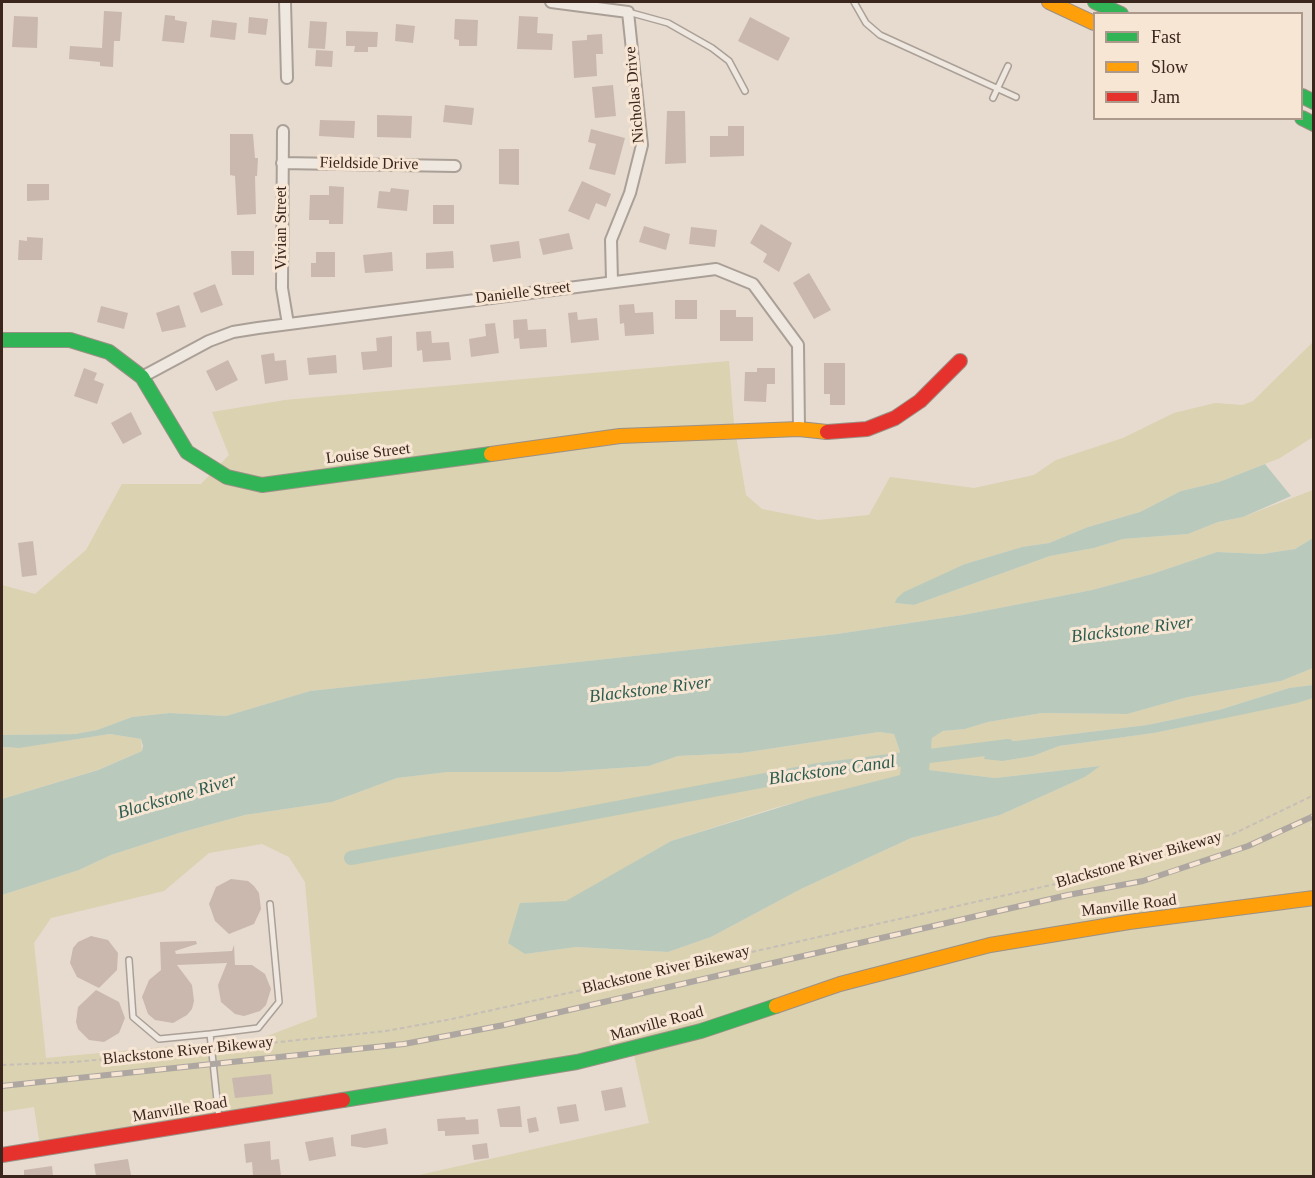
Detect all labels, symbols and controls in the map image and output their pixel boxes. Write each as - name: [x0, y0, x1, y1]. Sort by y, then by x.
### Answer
- legend: [1093, 12, 1303, 120]
- text: Fast: [1151, 27, 1181, 47]
- street label: Nicholas Drive: [621, 46, 649, 144]
- text: Slow: [1151, 57, 1188, 77]
- text: Jam: [1151, 87, 1180, 107]
- street label: Fieldside Drive: [319, 154, 419, 174]
- street label: Vivian Street: [272, 186, 292, 270]
- street label: Danielle Street: [474, 278, 572, 308]
- street label: Louise Street: [325, 439, 411, 469]
- water label: Blackstone River: [1070, 612, 1194, 648]
- water label: Blackstone River: [588, 672, 712, 708]
- water label: Blackstone Canal: [767, 751, 897, 791]
- water label: Blackstone River: [115, 770, 239, 824]
- street label: Blackstone River Bikeway: [1054, 827, 1224, 893]
- street label: Manville Road: [1080, 891, 1178, 921]
- street label: Blackstone River Bikeway: [580, 941, 752, 999]
- street label: Manville Road: [608, 1002, 706, 1046]
- street label: Blackstone River Bikeway: [102, 1032, 274, 1070]
- street label: Manville Road: [131, 1093, 229, 1127]

